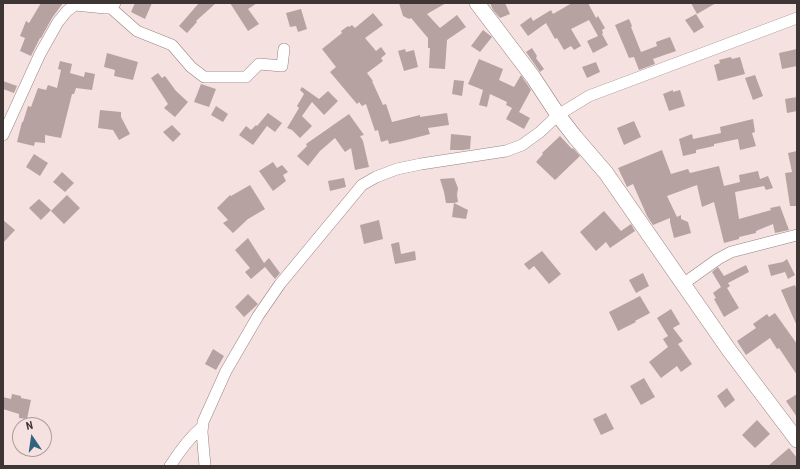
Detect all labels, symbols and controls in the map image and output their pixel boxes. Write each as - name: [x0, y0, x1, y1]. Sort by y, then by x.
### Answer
- north arrow: [12, 417, 52, 457]
- text: N: [25, 419, 34, 433]

